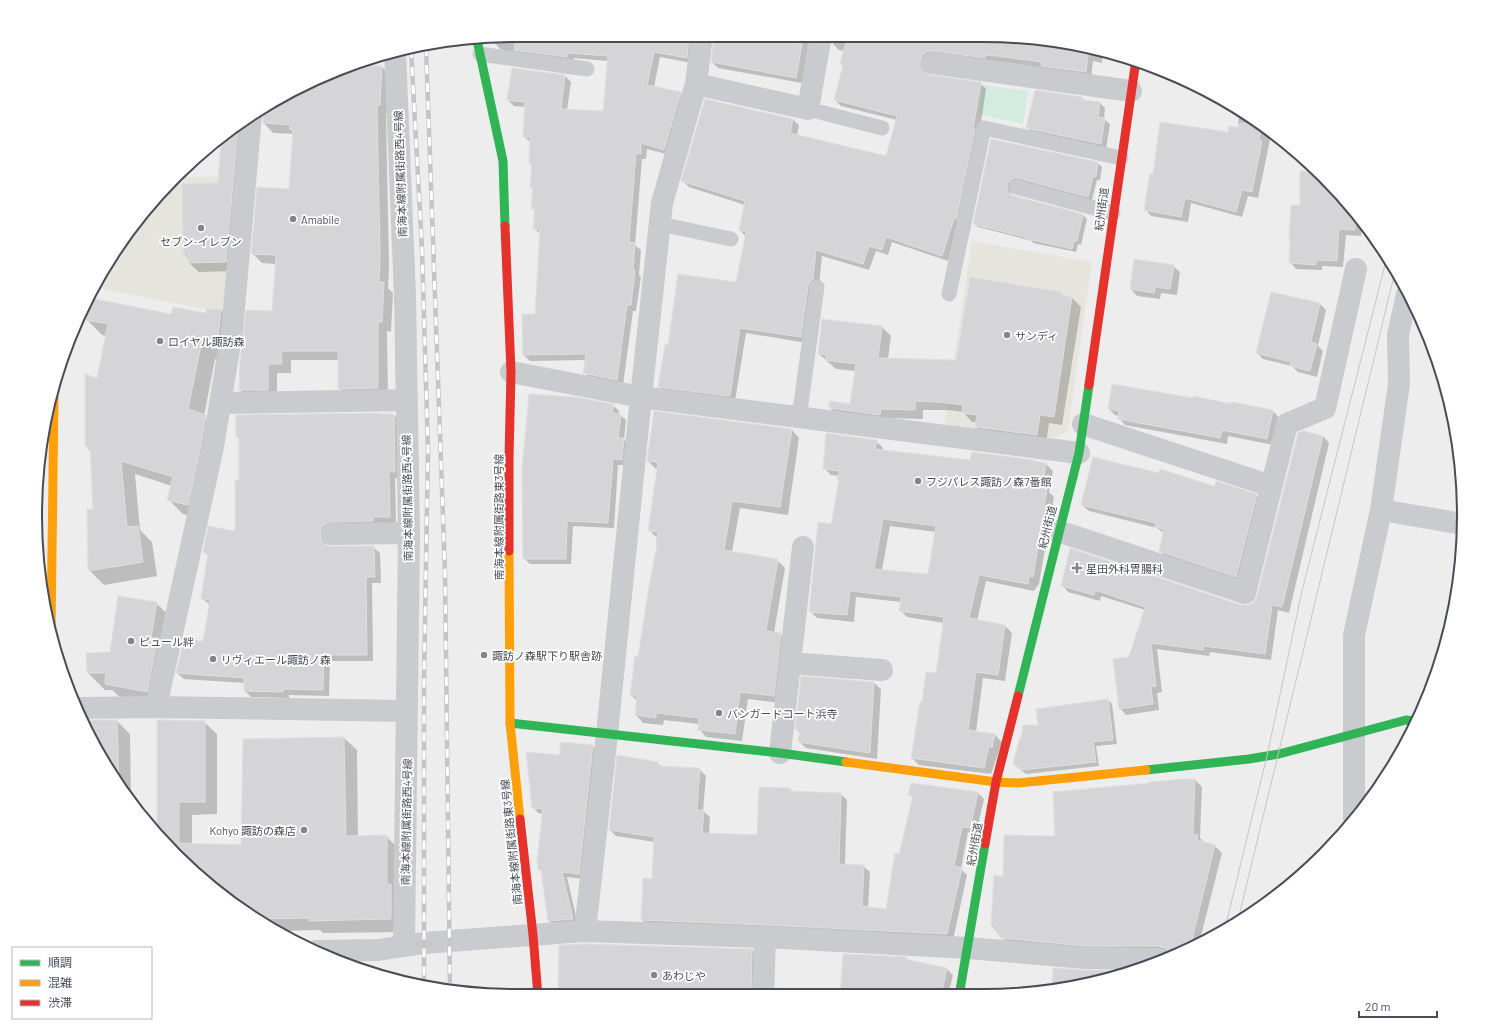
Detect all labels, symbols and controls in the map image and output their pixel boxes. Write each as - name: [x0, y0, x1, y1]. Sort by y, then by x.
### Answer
- street label: 南海本線附属街路西4号線: [391, 110, 409, 238]
- street label: 紀州街道: [1092, 186, 1110, 232]
- place label: Amabile: [301, 213, 340, 226]
- marker: Amabile: [288, 214, 298, 224]
- marker: セブン-イレブン: [196, 223, 206, 233]
- place label: セブン-イレブン: [160, 235, 242, 248]
- place label: サンディ: [1015, 329, 1058, 342]
- marker: サンディ: [1002, 330, 1012, 340]
- place label: ロイヤル諏訪森: [168, 335, 245, 348]
- marker: ロイヤル諏訪森: [155, 336, 165, 346]
- street label: 南海本線附属街路西4号線: [399, 434, 415, 562]
- street label: 南海本線附属街路東3号線: [492, 454, 505, 580]
- place label: フジパレス諏訪ノ森7番館: [926, 475, 1052, 488]
- marker: フジパレス諏訪ノ森7番館: [913, 476, 923, 486]
- street label: 紀州街道: [1035, 504, 1059, 550]
- marker: 星田外科胃腸科: [1071, 562, 1083, 574]
- place label: 星田外科胃腸科: [1086, 562, 1163, 575]
- place label: ピュール絆: [139, 635, 194, 648]
- marker: ピュール絆: [126, 636, 136, 646]
- place label: 諏訪ノ森駅下り駅舎跡: [492, 649, 602, 662]
- marker: 諏訪ノ森駅下り駅舎跡: [479, 650, 489, 660]
- place label: リヴィエール諏訪ノ森: [221, 653, 331, 666]
- marker: リヴィエール諏訪ノ森: [208, 654, 218, 664]
- place label: バンガードコート浜寺: [727, 707, 838, 720]
- marker: バンガードコート浜寺: [714, 708, 724, 718]
- street label: 南海本線附属街路西4号線: [398, 758, 414, 886]
- street label: 南海本線附属街路東3号線: [498, 778, 524, 906]
- street label: 紀州街道: [964, 821, 984, 867]
- place label: Kohyo 諏訪の森店: [210, 824, 296, 837]
- marker: Kohyo 諏訪の森店: [299, 825, 309, 835]
- legend: [12, 947, 152, 1019]
- text: 順調: [48, 955, 72, 969]
- place label: あわじや: [662, 969, 706, 982]
- marker: あわじや: [649, 970, 659, 980]
- text: 混雑: [48, 975, 72, 989]
- scale bar: [1359, 993, 1437, 1019]
- text: 渋滞: [48, 995, 72, 1009]
- text: 20 m: [1365, 999, 1391, 1013]

